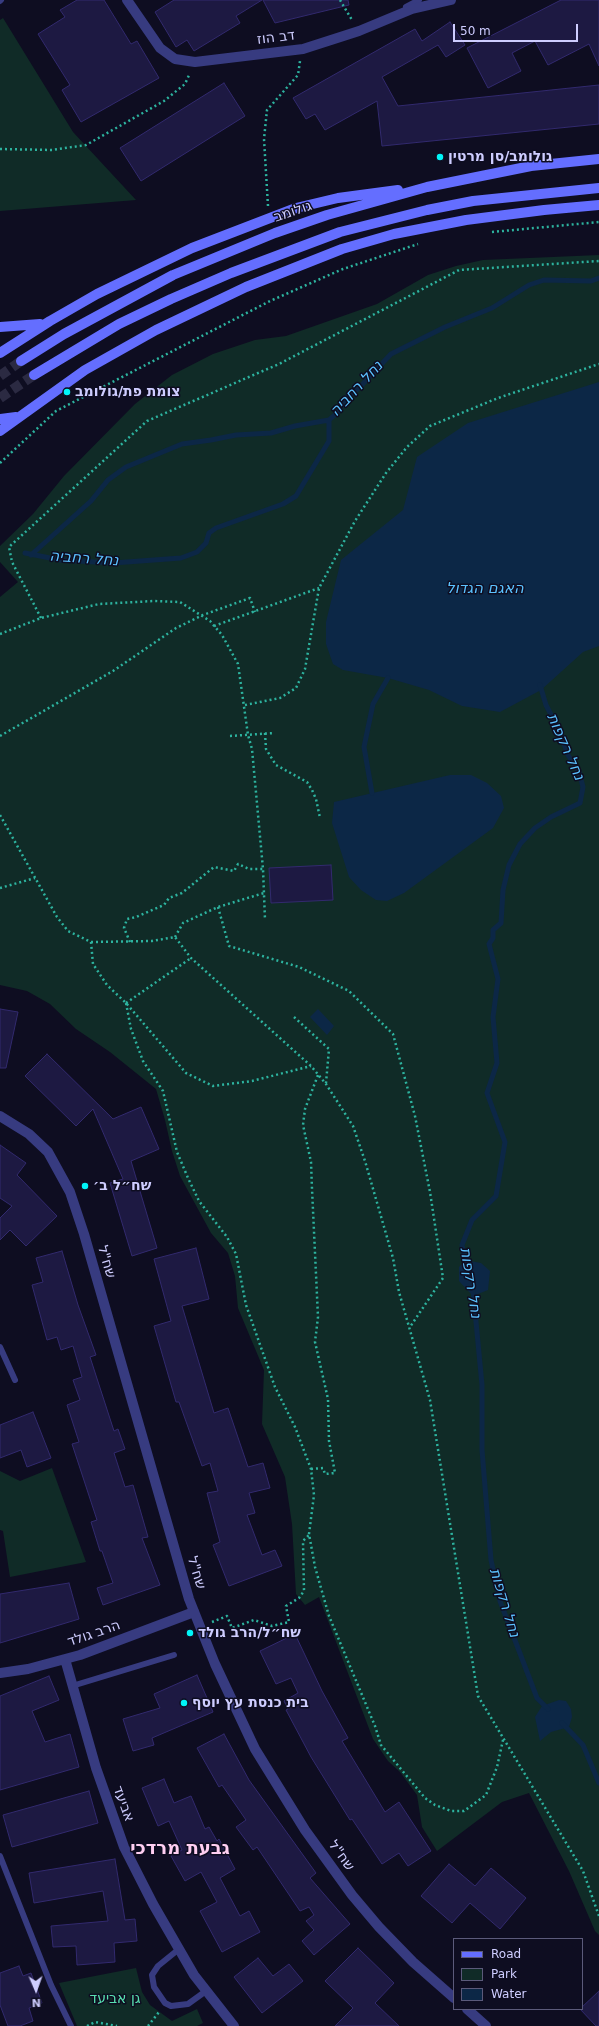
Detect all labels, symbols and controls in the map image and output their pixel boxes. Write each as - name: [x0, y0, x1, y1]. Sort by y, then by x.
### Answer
- scale bar: [455, 16, 580, 42]
- text: 50 m: [460, 24, 491, 38]
- street label: דב הוז: [256, 27, 296, 49]
- place label: גולומב/סן מרטין: [448, 149, 552, 165]
- marker: גולומב/סן מרטין: [435, 152, 445, 162]
- street label: גולומב: [272, 198, 314, 226]
- water label: נחל רחביה: [327, 358, 387, 420]
- place label: צומת פת/גולומב: [75, 384, 180, 400]
- marker: צומת פת/גולומב: [62, 387, 72, 397]
- water label: נחל רחביה: [49, 548, 119, 570]
- water label: האגם הגדול: [446, 580, 524, 598]
- water label: נחל רקפות: [542, 711, 588, 783]
- place label: שח״ל ב׳: [93, 1178, 151, 1194]
- marker: שח״ל ב׳: [80, 1181, 90, 1191]
- street label: שח"ל: [93, 1244, 119, 1280]
- water label: נחל רקפות: [456, 1246, 484, 1320]
- street label: שח"ל: [183, 1555, 209, 1591]
- water label: נחל רקפות: [485, 1566, 523, 1640]
- street label: הרב גולד: [65, 1617, 123, 1651]
- place label: שח״ל/הרב גולד: [198, 1625, 301, 1641]
- marker: שח״ל/הרב גולד: [185, 1628, 195, 1638]
- place label: בית כנסת עץ יוסף: [192, 1695, 309, 1711]
- marker: בית כנסת עץ יוסף: [179, 1698, 189, 1708]
- street label: אביעד: [109, 1784, 137, 1824]
- district label: גבעת מרדכי: [130, 1838, 230, 1860]
- street label: שח"ל: [324, 1838, 358, 1874]
- legend: [453, 1938, 583, 2010]
- text: Road: [491, 1947, 521, 1961]
- text: Park: [491, 1967, 517, 1981]
- north arrow: [16, 1970, 56, 2010]
- text: Water: [491, 1987, 526, 2001]
- park label: גן אביעד: [89, 1991, 141, 2007]
- text: N: [32, 1996, 41, 2009]

